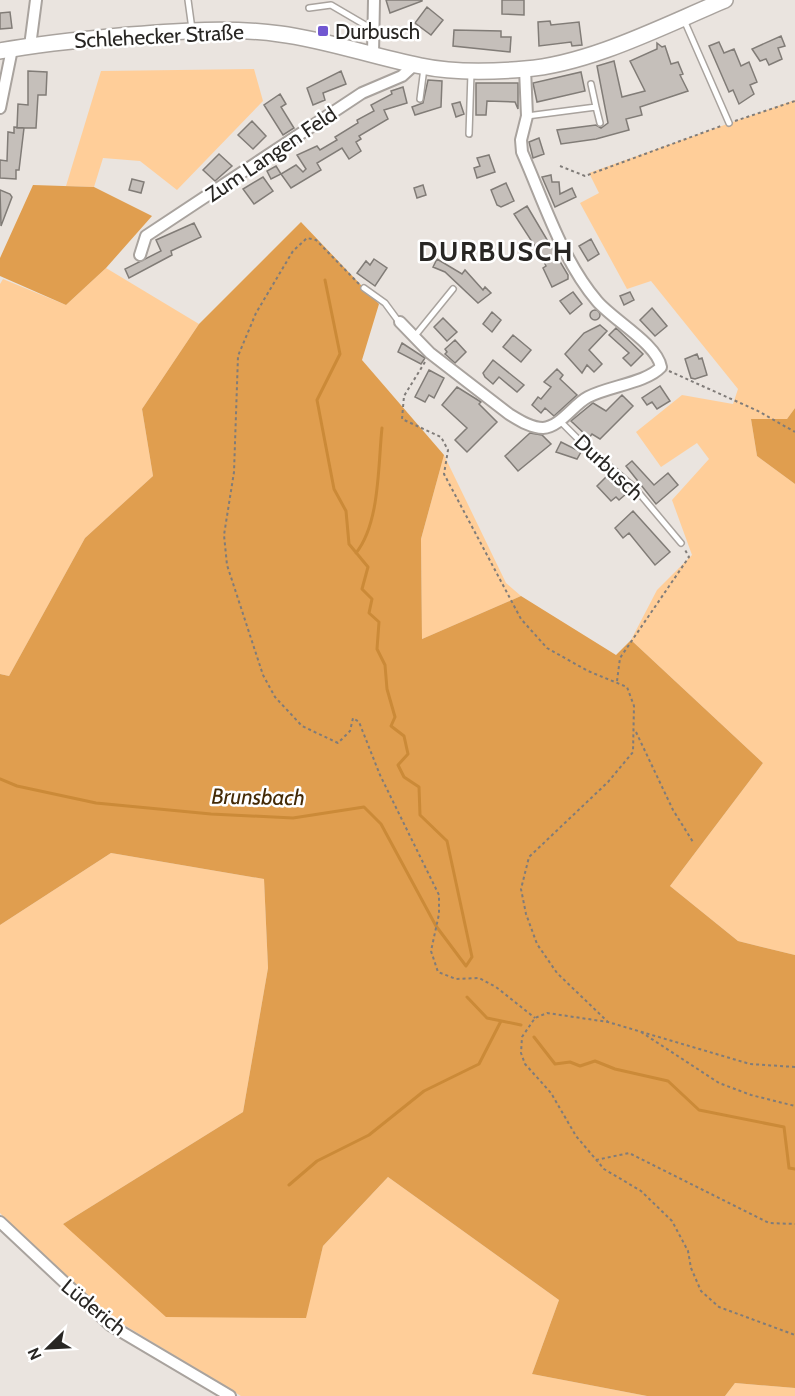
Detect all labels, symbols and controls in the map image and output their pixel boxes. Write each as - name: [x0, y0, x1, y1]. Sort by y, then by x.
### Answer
- street label: Schlehecker Straße: [74, 19, 245, 53]
- place label: Durbusch: [335, 19, 420, 44]
- marker: Durbusch: [316, 24, 330, 38]
- street label: Zum Langen Feld: [201, 101, 341, 207]
- district label: DURBUSCH: [418, 235, 574, 268]
- street label: Durbusch: [569, 429, 649, 505]
- water label: Brunsbach: [211, 783, 305, 811]
- street label: Lüderich: [57, 1273, 131, 1341]
- north arrow: [18, 1318, 78, 1378]
- text: N: [24, 1345, 46, 1363]

